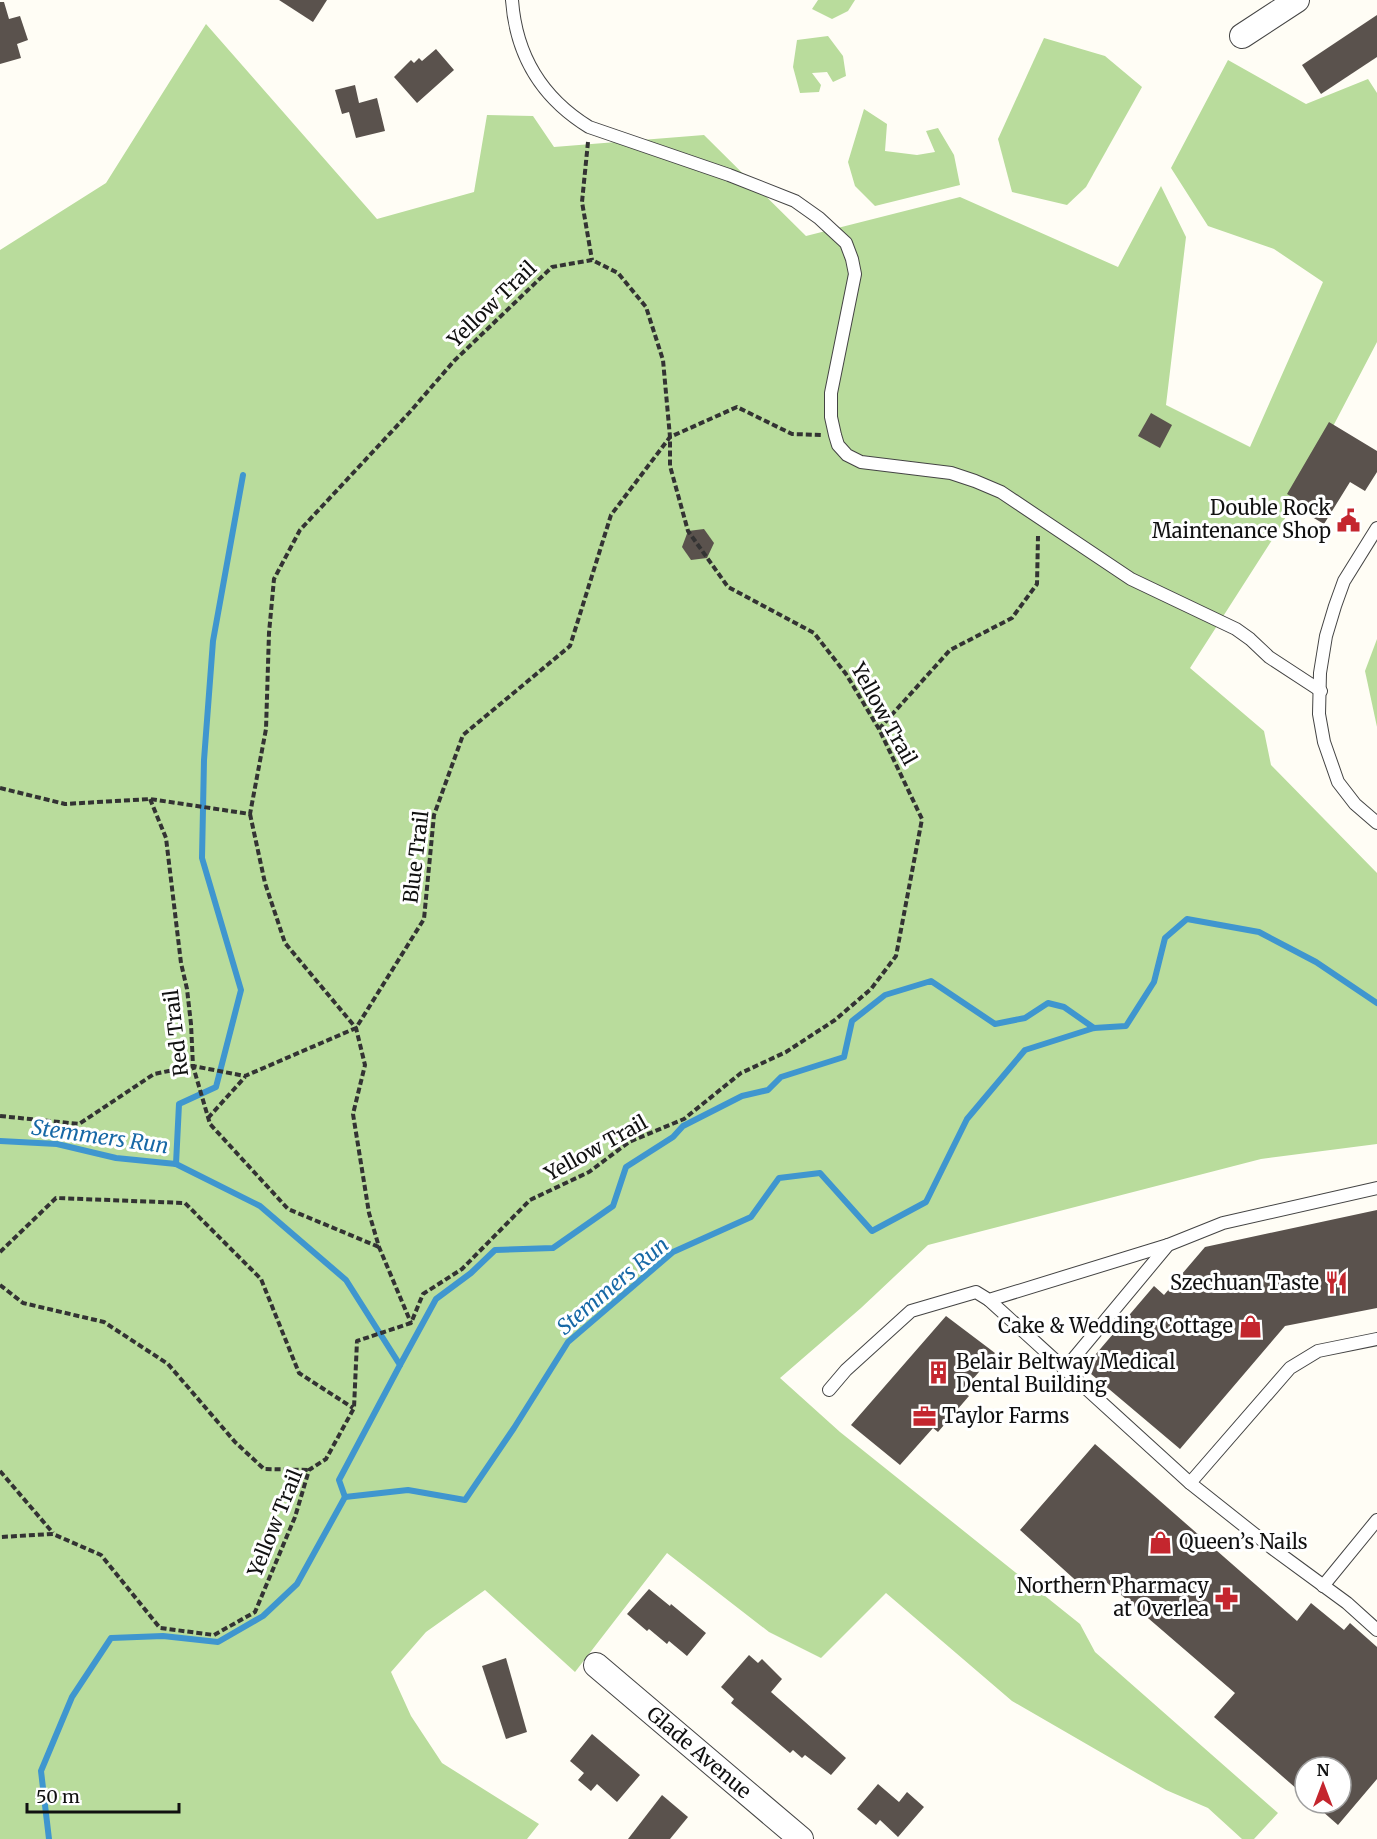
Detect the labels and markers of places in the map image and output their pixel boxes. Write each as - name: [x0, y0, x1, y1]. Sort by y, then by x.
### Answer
- place label: Double Rock Maintenance Shop: [1152, 495, 1331, 543]
- public building icon: Double Rock Maintenance Shop: [1336, 507, 1362, 533]
- place label: Szechuan Taste: [1170, 1270, 1319, 1295]
- restaurant icon: Szechuan Taste: [1324, 1270, 1350, 1296]
- place label: Cake & Wedding Cottage: [998, 1313, 1233, 1338]
- shop icon: Cake & Wedding Cottage: [1238, 1313, 1264, 1339]
- place label: Belair Beltway Medical Dental Building: [956, 1349, 1175, 1397]
- building icon: Belair Beltway Medical Dental Building: [925, 1360, 951, 1386]
- office icon: Taylor Farms: [911, 1403, 937, 1429]
- place label: Taylor Farms: [942, 1403, 1069, 1428]
- shop icon: Queen’s Nails: [1148, 1529, 1174, 1555]
- place label: Queen’s Nails: [1179, 1529, 1308, 1554]
- place label: Northern Pharmacy at Overlea: [1017, 1573, 1209, 1621]
- pharmacy icon: Northern Pharmacy at Overlea: [1214, 1585, 1240, 1611]

